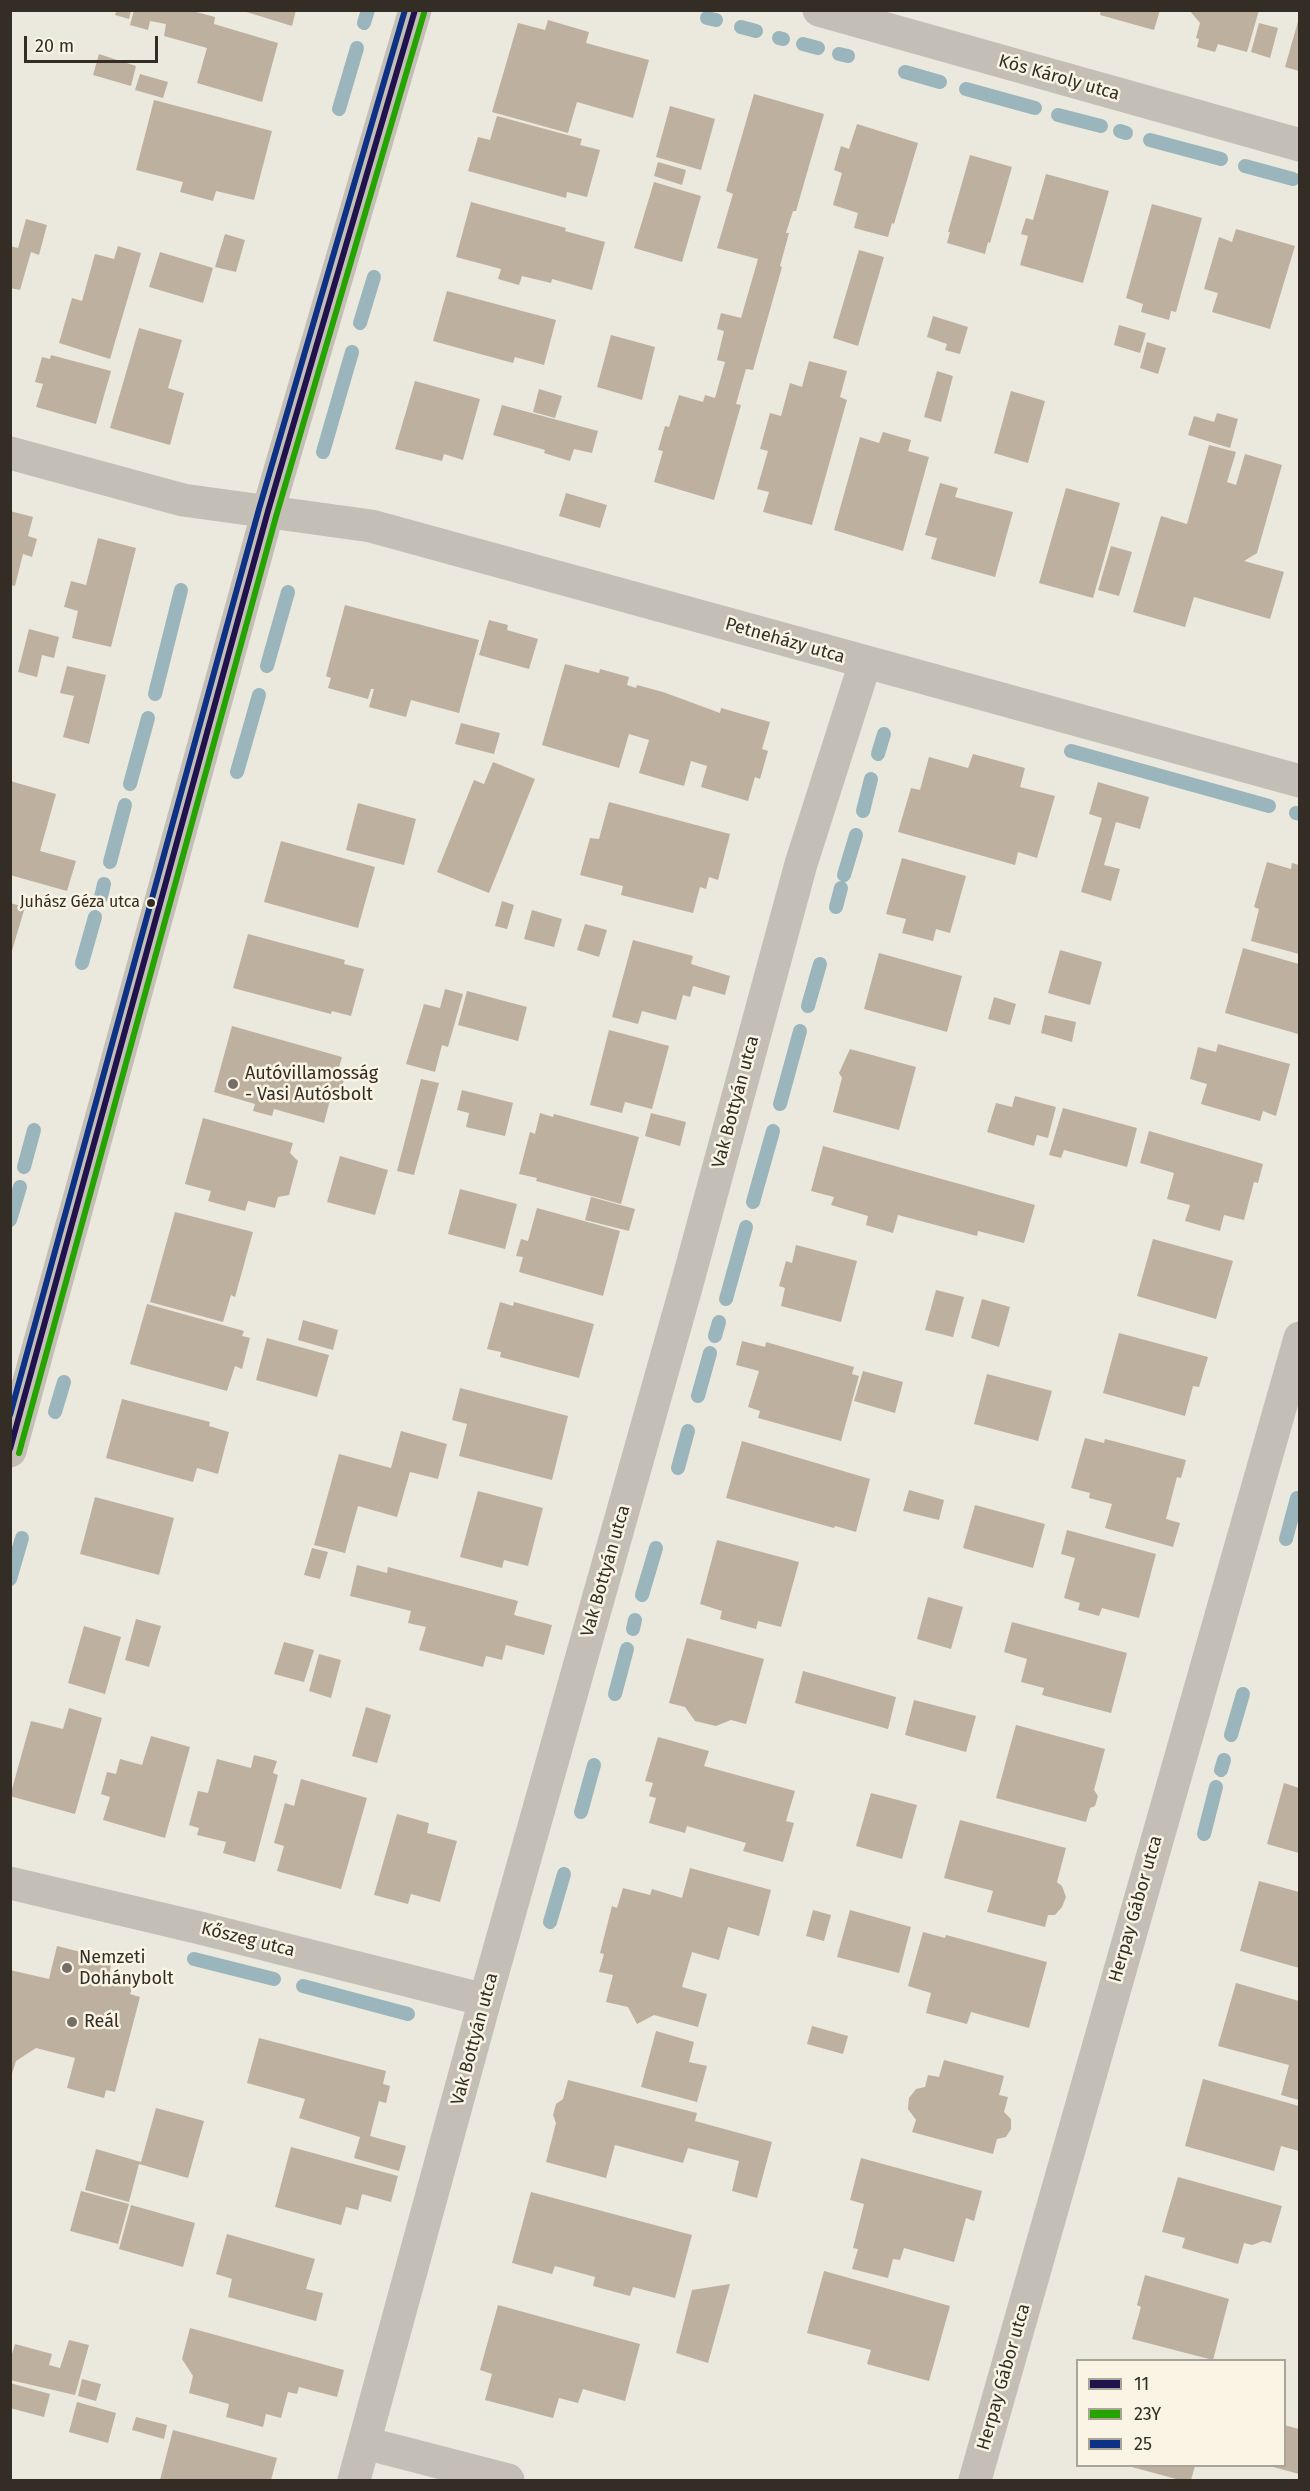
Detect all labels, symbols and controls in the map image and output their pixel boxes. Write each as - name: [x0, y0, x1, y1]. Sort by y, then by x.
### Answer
- scale bar: [27, 24, 160, 62]
- text: 20 m: [35, 35, 74, 57]
- street label: Kós Károly utca: [996, 50, 1122, 106]
- street label: Petneházy utca: [723, 614, 847, 668]
- place label: Juhász Géza utca: [20, 893, 140, 913]
- marker: Juhász Géza utca: [145, 897, 157, 909]
- street label: Vak Bottyán utca: [708, 1034, 764, 1170]
- place label: Autóvillamosság - Vasi Autósbolt: [245, 1063, 378, 1106]
- marker: Autóvillamosság - Vasi Autósbolt: [226, 1077, 240, 1091]
- street label: Vak Bottyán utca: [577, 1503, 635, 1639]
- street label: Herpay Gábor utca: [1105, 1833, 1167, 1985]
- street label: Kőszeg utca: [199, 1918, 297, 1962]
- place label: Nemzeti Dohánybolt: [79, 1947, 174, 1990]
- marker: Nemzeti Dohánybolt: [60, 1961, 74, 1975]
- street label: Vak Bottyán utca: [447, 1971, 503, 2107]
- place label: Reál: [84, 2011, 119, 2033]
- marker: Reál: [65, 2015, 79, 2029]
- street label: Herpay Gábor utca: [973, 2301, 1035, 2453]
- legend: [1076, 2359, 1286, 2467]
- text: 11: [1134, 2373, 1149, 2395]
- text: 23Y: [1134, 2403, 1161, 2425]
- text: 25: [1134, 2433, 1152, 2455]

